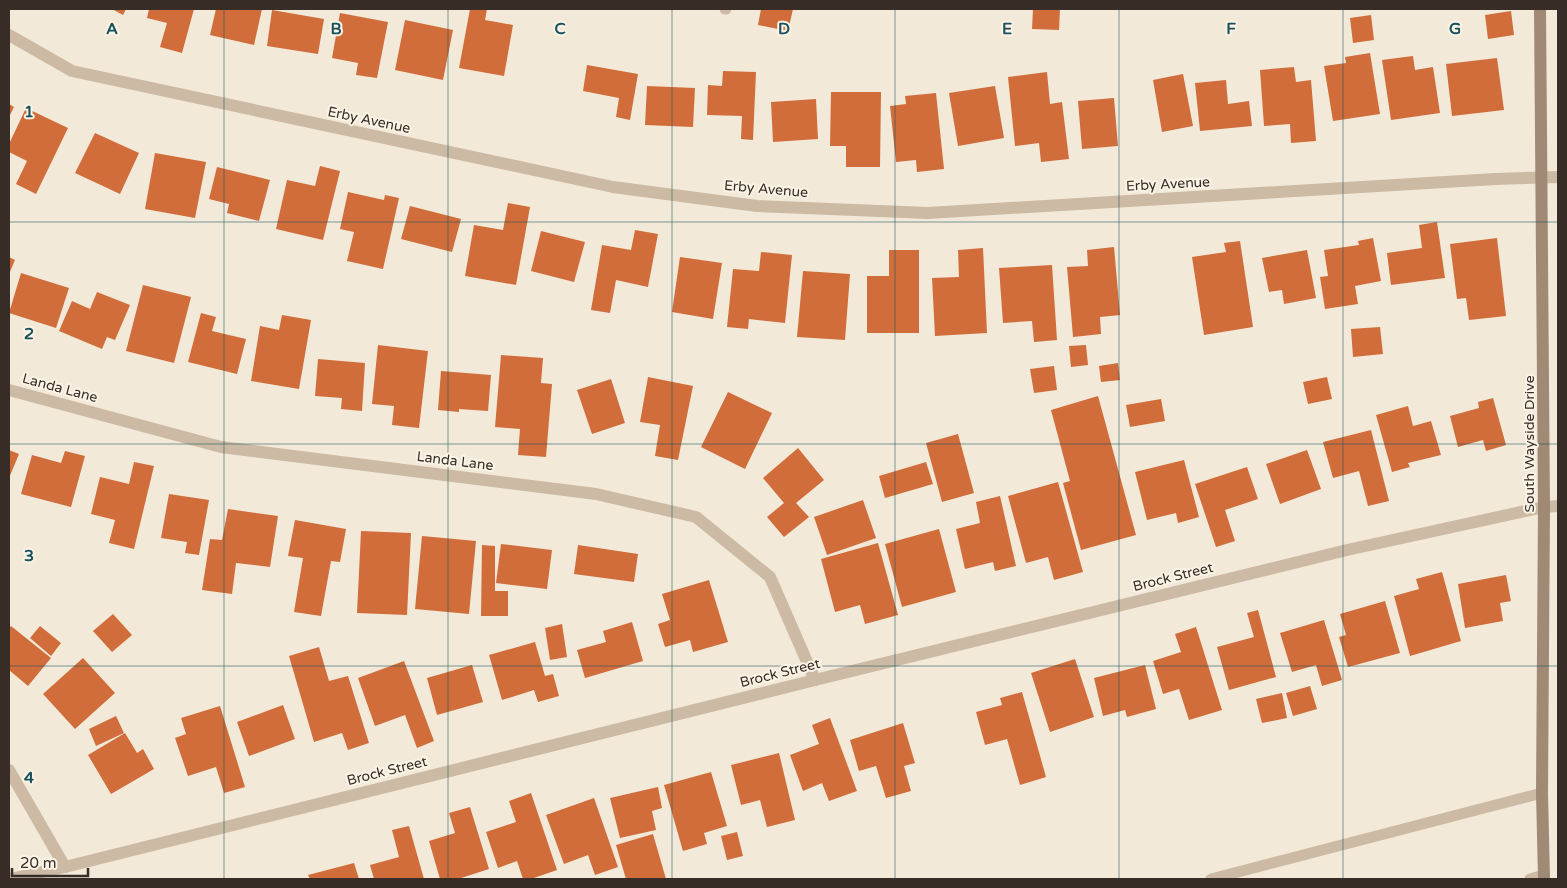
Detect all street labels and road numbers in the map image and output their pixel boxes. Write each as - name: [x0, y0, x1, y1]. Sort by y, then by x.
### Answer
- street label: Erby Avenue: [326, 103, 412, 137]
- street label: Erby Avenue: [1126, 173, 1211, 195]
- street label: Erby Avenue: [723, 177, 809, 201]
- street label: Landa Lane: [21, 370, 100, 406]
- street label: South Wayside Drive: [1521, 375, 1538, 513]
- street label: Landa Lane: [416, 448, 494, 474]
- street label: Brock Street: [1131, 559, 1215, 595]
- street label: Brock Street: [738, 655, 822, 691]
- street label: Brock Street: [345, 753, 429, 789]

